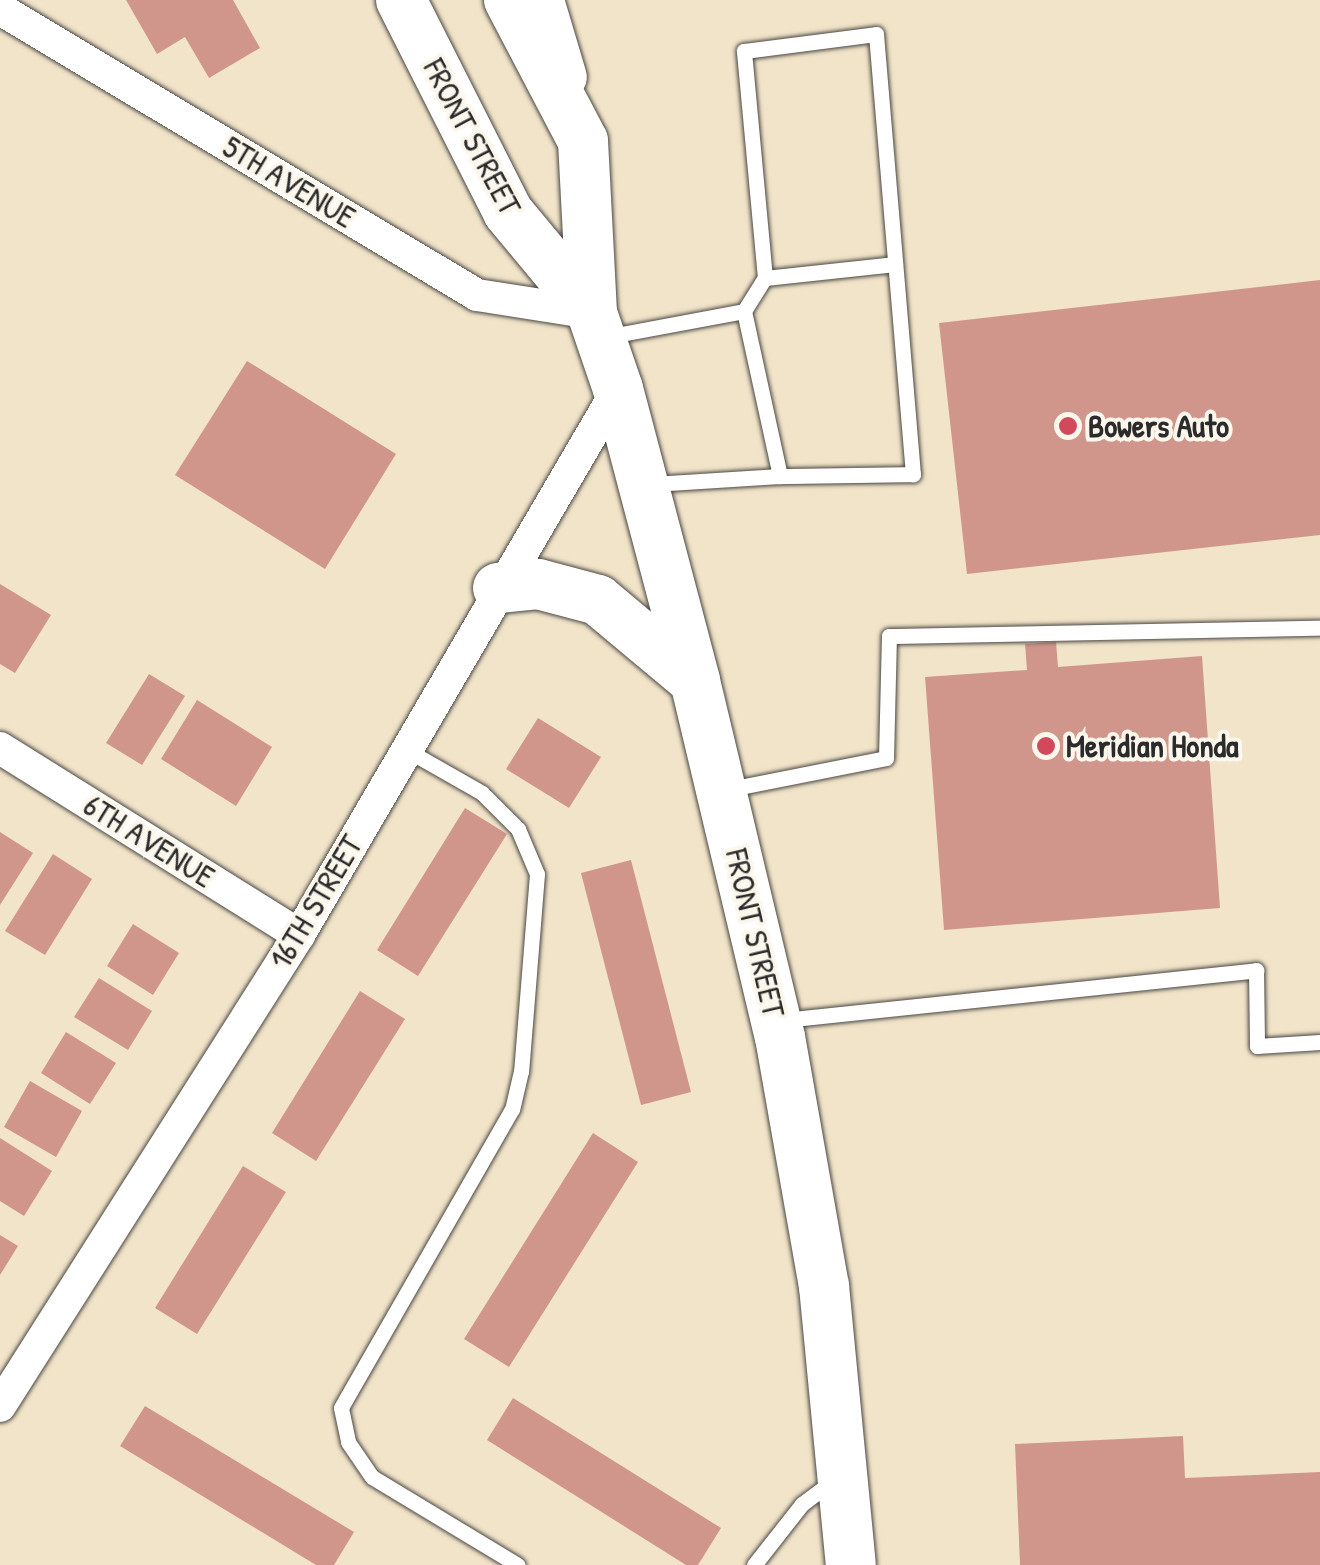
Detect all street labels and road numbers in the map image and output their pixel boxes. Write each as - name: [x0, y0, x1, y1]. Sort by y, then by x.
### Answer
- street label: FRONT STREET: [415, 52, 529, 222]
- street label: 5TH AVENUE: [216, 128, 362, 236]
- street label: 6TH AVENUE: [77, 786, 221, 896]
- street label: 16TH STREET: [261, 828, 371, 976]
- street label: FRONT STREET: [717, 845, 793, 1021]

